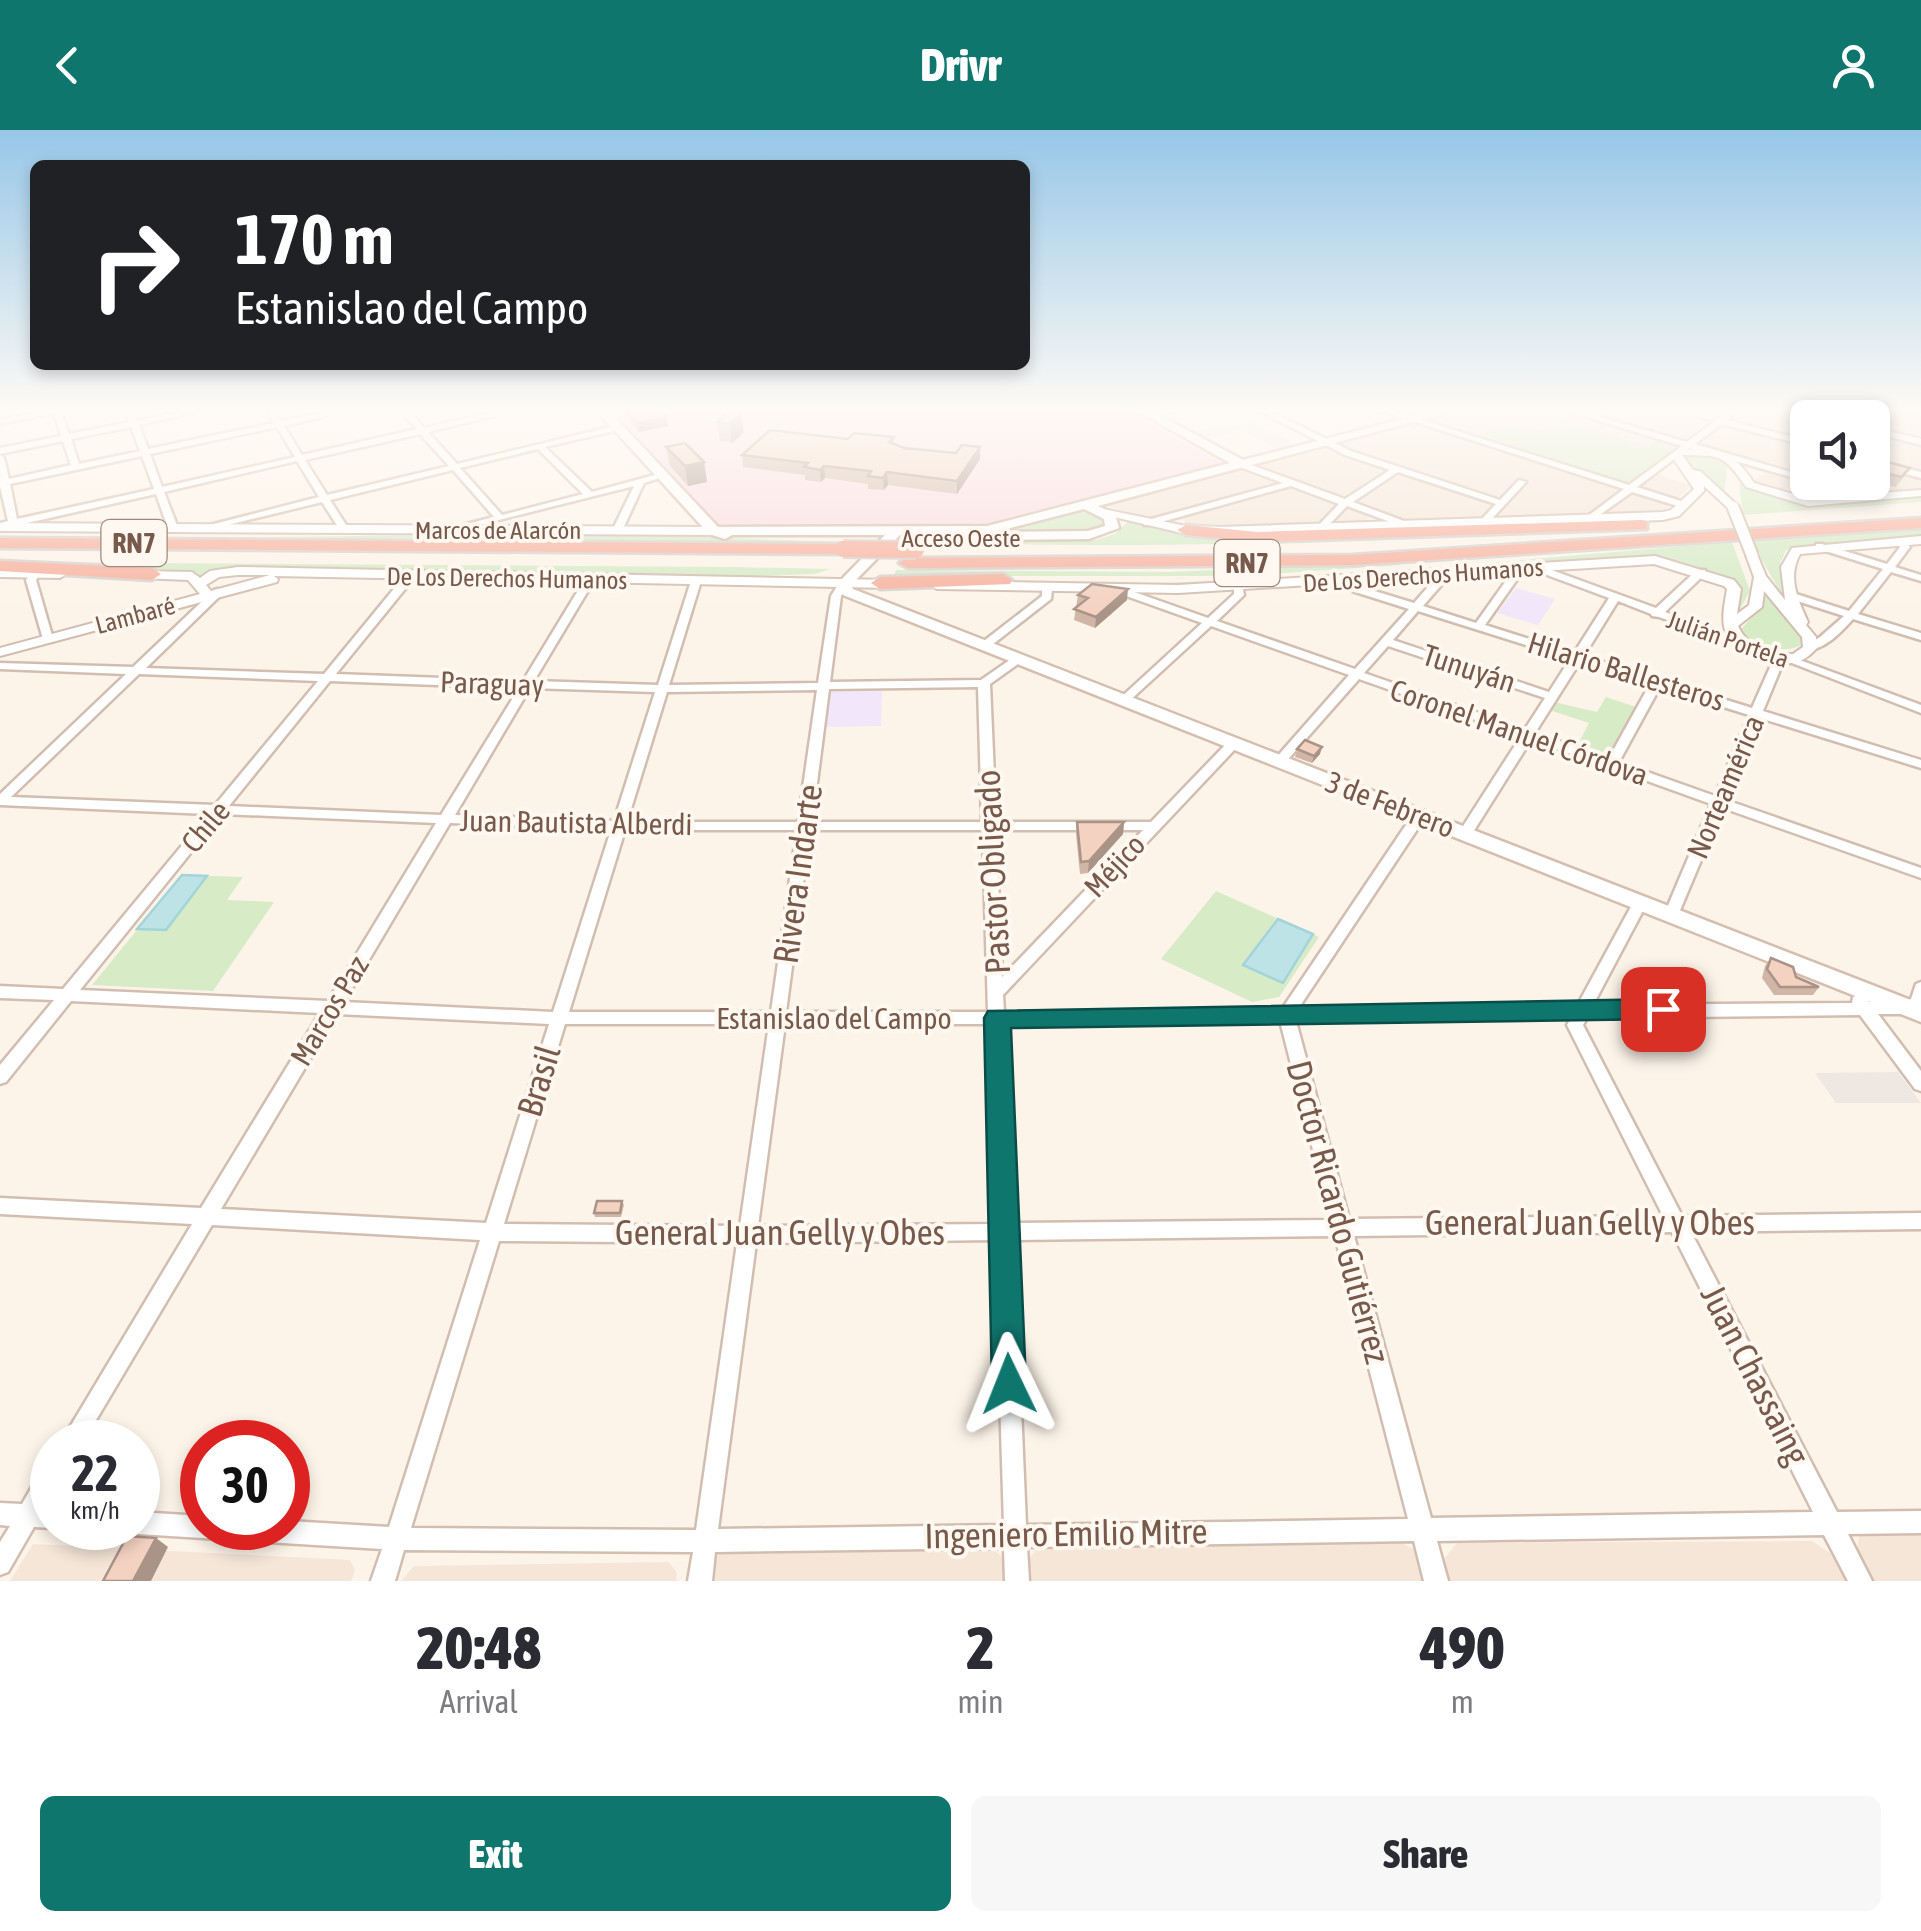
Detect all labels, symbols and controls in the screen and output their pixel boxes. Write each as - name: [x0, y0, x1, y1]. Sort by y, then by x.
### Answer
- icon: back: [40, 38, 95, 93]
- icon: person: [1826, 38, 1881, 93]
- text: Drivr: [920, 39, 1001, 91]
- text: 170 m: [235, 199, 394, 279]
- icon: right: [70, 200, 200, 330]
- text: Estanislao del Campo: [235, 282, 588, 334]
- map controls: [1790, 400, 1890, 500]
- button: sound: [1790, 400, 1890, 500]
- street label: Marcos de Alarcón: [415, 516, 581, 544]
- road number: RN7: [102, 520, 166, 566]
- street label: Acceso Oeste: [901, 524, 1021, 552]
- road number: RN7: [1214, 540, 1280, 586]
- street label: De Los Derechos Humanos: [1302, 553, 1544, 597]
- street label: De Los Derechos Humanos: [386, 562, 628, 594]
- street label: Lambaré: [92, 591, 178, 639]
- street label: Julián Portela: [1663, 605, 1793, 673]
- street label: Hilario Ballesteros: [1524, 625, 1729, 717]
- street label: Tunuyán: [1419, 637, 1520, 699]
- street label: Paraguay: [439, 664, 545, 702]
- street label: Coronel Manuel Córdova: [1386, 672, 1653, 792]
- street label: Norteamérica: [1680, 710, 1770, 863]
- street label: 3 de Febrero: [1321, 764, 1459, 844]
- street label: Pastor Obligado: [967, 769, 1017, 975]
- street label: Rivera Indarte: [765, 782, 829, 966]
- street label: Chile: [174, 794, 236, 859]
- street label: Juan Bautista Alberdi: [459, 803, 693, 841]
- street label: Méjico: [1077, 827, 1152, 904]
- street label: Marcos Paz: [283, 949, 375, 1071]
- pin: [1621, 967, 1706, 1052]
- icon: arrive: [1636, 982, 1691, 1037]
- street label: Estanislao del Campo: [716, 1001, 952, 1035]
- street label: Brasil: [508, 1040, 568, 1121]
- street label: Doctor Ricardo Gutiérrez: [1279, 1056, 1399, 1368]
- street label: General Juan Gelly y Obes: [1425, 1202, 1755, 1242]
- street label: General Juan Gelly y Obes: [615, 1212, 945, 1252]
- street label: Juan Chassaing: [1694, 1278, 1818, 1471]
- position arrow: [957, 1332, 1061, 1436]
- speed limit sign: 30: [180, 1420, 310, 1550]
- text: 22: [71, 1444, 118, 1502]
- text: km/h: [70, 1496, 120, 1524]
- street label: Ingeniero Emilio Mitre: [924, 1511, 1208, 1555]
- text: 20:48: [416, 1613, 541, 1682]
- text: 2: [966, 1613, 995, 1682]
- text: 490: [1420, 1613, 1505, 1682]
- text: Arrival: [440, 1683, 518, 1720]
- text: min: [958, 1683, 1003, 1720]
- text: m: [1451, 1683, 1474, 1720]
- button: Exit: [40, 1796, 951, 1911]
- button: Share: [971, 1796, 1881, 1911]

